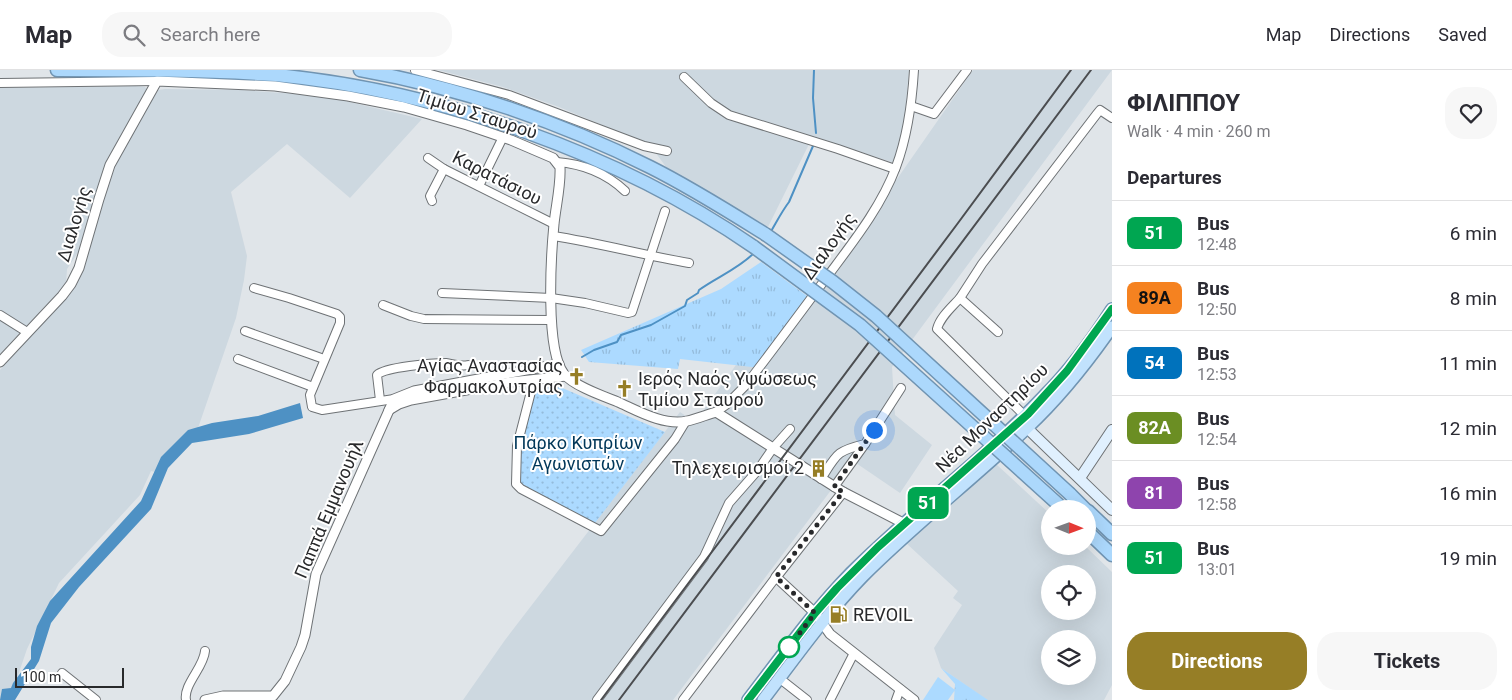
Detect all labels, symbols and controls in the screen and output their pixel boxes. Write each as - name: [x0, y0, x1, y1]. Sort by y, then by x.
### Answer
- search box: [102, 12, 452, 57]
- text: Map: [25, 21, 72, 49]
- icon: search: [120, 21, 148, 49]
- text: Search here: [160, 23, 260, 46]
- text: Map: [1266, 24, 1301, 45]
- text: Directions: [1329, 24, 1410, 45]
- text: Saved: [1438, 24, 1487, 45]
- street label: Τιμίου Σταυρού: [414, 84, 540, 143]
- button: heart: [1445, 87, 1497, 139]
- text: ΦΙΛΙΠΠΟΥ: [1127, 89, 1240, 117]
- text: Walk · 4 min · 260 m: [1127, 122, 1271, 141]
- street label: Καρατάσιου: [449, 146, 545, 209]
- text: Departures: [1127, 166, 1222, 189]
- street label: Διαλογής: [52, 184, 95, 264]
- street label: Διαλογής: [797, 208, 860, 283]
- text: Bus: [1197, 212, 1230, 235]
- text: 51: [1144, 222, 1165, 243]
- text: 6 min: [1450, 222, 1497, 245]
- text: 12:48: [1197, 235, 1237, 254]
- text: Bus: [1197, 277, 1230, 300]
- text: 89Α: [1138, 287, 1171, 308]
- text: 8 min: [1450, 287, 1497, 310]
- text: 12:50: [1197, 300, 1237, 319]
- text: Bus: [1197, 342, 1230, 365]
- text: 54: [1144, 352, 1165, 373]
- text: 11 min: [1439, 352, 1497, 375]
- place label: Αγίας Αναστασίας Φαρμακολυτρίας: [417, 355, 563, 397]
- street label: Νέα Μοναστηρίου: [931, 359, 1052, 477]
- text: 12:53: [1197, 365, 1237, 384]
- church icon: Αγίας Αναστασίας Φαρμακολυτρίας: [567, 366, 587, 386]
- place label: Ιερός Ναός Υψώσεως Τιμίου Σταυρού: [638, 368, 817, 410]
- church icon: Ιερός Ναός Υψώσεως Τιμίου Σταυρού: [614, 379, 634, 399]
- text: Bus: [1197, 407, 1230, 430]
- text: 82Α: [1138, 417, 1171, 438]
- text: 12 min: [1439, 417, 1497, 440]
- your location: [862, 418, 887, 443]
- text: 12:54: [1197, 430, 1237, 449]
- park label: Πάρκο Κυπρίων Αγωνιστών: [513, 432, 643, 474]
- street label: Παππά Εμμανουήλ: [290, 436, 367, 581]
- place label: Τηλεχειρισμοί 2: [672, 457, 804, 478]
- building icon: Τηλεχειρισμοί 2: [808, 458, 828, 478]
- text: Bus: [1197, 472, 1230, 495]
- text: 81: [1144, 482, 1165, 503]
- text: 16 min: [1439, 482, 1497, 505]
- line badge: 51: [906, 487, 950, 519]
- text: 51: [918, 492, 938, 513]
- text: 12:58: [1197, 495, 1237, 514]
- north arrow: [1041, 500, 1096, 555]
- map controls: [1041, 500, 1096, 685]
- text: Bus: [1197, 537, 1230, 560]
- text: 51: [1144, 547, 1165, 568]
- text: 19 min: [1439, 547, 1497, 570]
- text: 13:01: [1197, 560, 1237, 579]
- button: locate: [1041, 565, 1096, 620]
- place label: REVOIL: [853, 604, 913, 625]
- fuel station icon: REVOIL: [829, 605, 849, 625]
- button: layers: [1041, 630, 1096, 685]
- button: Directions: [1127, 632, 1307, 690]
- button: Tickets: [1317, 632, 1497, 690]
- unlabelled marker: [778, 636, 800, 658]
- scale bar: [15, 665, 124, 688]
- text: 100 m: [22, 669, 61, 685]

